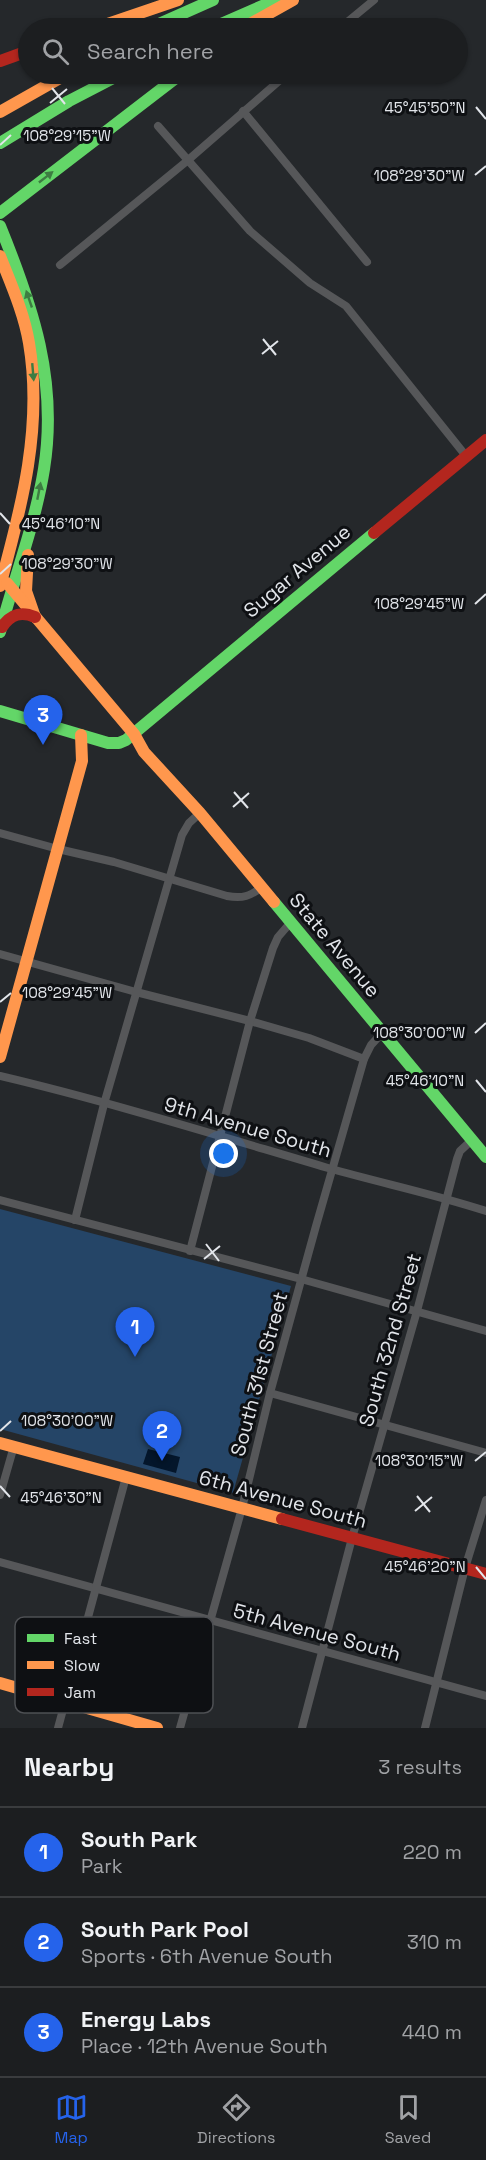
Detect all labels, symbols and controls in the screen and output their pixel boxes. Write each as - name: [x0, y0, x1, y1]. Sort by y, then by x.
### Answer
- search box: [18, 18, 468, 84]
- icon: search: [39, 35, 72, 68]
- text: Search here: [87, 37, 214, 65]
- text: 45°45'50"N: [384, 98, 466, 117]
- text: 108°29'15"W: [23, 126, 111, 145]
- text: 108°29'30"W: [373, 166, 465, 185]
- one-way arrow: [38, 171, 54, 183]
- one-way arrow: [24, 290, 34, 308]
- one-way arrow: [28, 362, 38, 381]
- one-way arrow: [35, 481, 44, 500]
- text: 45°46'10"N: [22, 514, 100, 533]
- street label: Sugar Avenue: [238, 519, 356, 623]
- text: 108°29'30"W: [21, 554, 113, 573]
- text: 108°29'45"W: [374, 594, 464, 613]
- pin: 3: [24, 696, 63, 745]
- street label: State Avenue: [284, 887, 386, 1003]
- text: 108°29'45"W: [22, 983, 112, 1002]
- text: 108°30'00"W: [373, 1023, 465, 1042]
- text: 45°46'10"N: [386, 1071, 464, 1090]
- street label: 9th Avenue South: [161, 1091, 335, 1163]
- your location: [209, 1139, 238, 1168]
- street label: South 32nd Street: [353, 1250, 427, 1430]
- street label: South 31st Street: [225, 1289, 293, 1459]
- pin: 1: [116, 1308, 154, 1357]
- text: 108°30'00"W: [21, 1411, 113, 1430]
- pin: 2: [142, 1412, 182, 1461]
- text: 108°30'15"W: [375, 1451, 463, 1470]
- street label: 6th Avenue South: [196, 1464, 370, 1534]
- text: 45°46'30"N: [20, 1488, 102, 1507]
- text: 45°46'20"N: [384, 1557, 466, 1576]
- street label: 5th Avenue South: [230, 1597, 404, 1667]
- legend: [15, 1617, 213, 1713]
- text: Fast: [64, 1628, 97, 1649]
- text: Slow: [64, 1655, 100, 1676]
- text: Jam: [64, 1682, 96, 1703]
- text: Nearby: [24, 1750, 114, 1784]
- text: 3 results: [378, 1754, 462, 1780]
- text: South Park: [81, 1825, 197, 1853]
- text: 1: [39, 1839, 48, 1865]
- text: 220 m: [403, 1839, 462, 1865]
- text: Park: [81, 1853, 123, 1879]
- text: South Park Pool: [81, 1915, 249, 1943]
- text: 2: [38, 1929, 49, 1955]
- text: 310 m: [407, 1929, 462, 1955]
- text: Sports · 6th Avenue South: [81, 1943, 332, 1969]
- text: Energy Labs: [81, 2005, 211, 2033]
- text: 3: [37, 2019, 50, 2045]
- text: 440 m: [402, 2019, 462, 2045]
- text: Place · 12th Avenue South: [81, 2033, 328, 2059]
- tab: Map: [55, 2091, 88, 2148]
- tab: Directions: [197, 2091, 276, 2148]
- tab: Saved: [385, 2091, 431, 2148]

